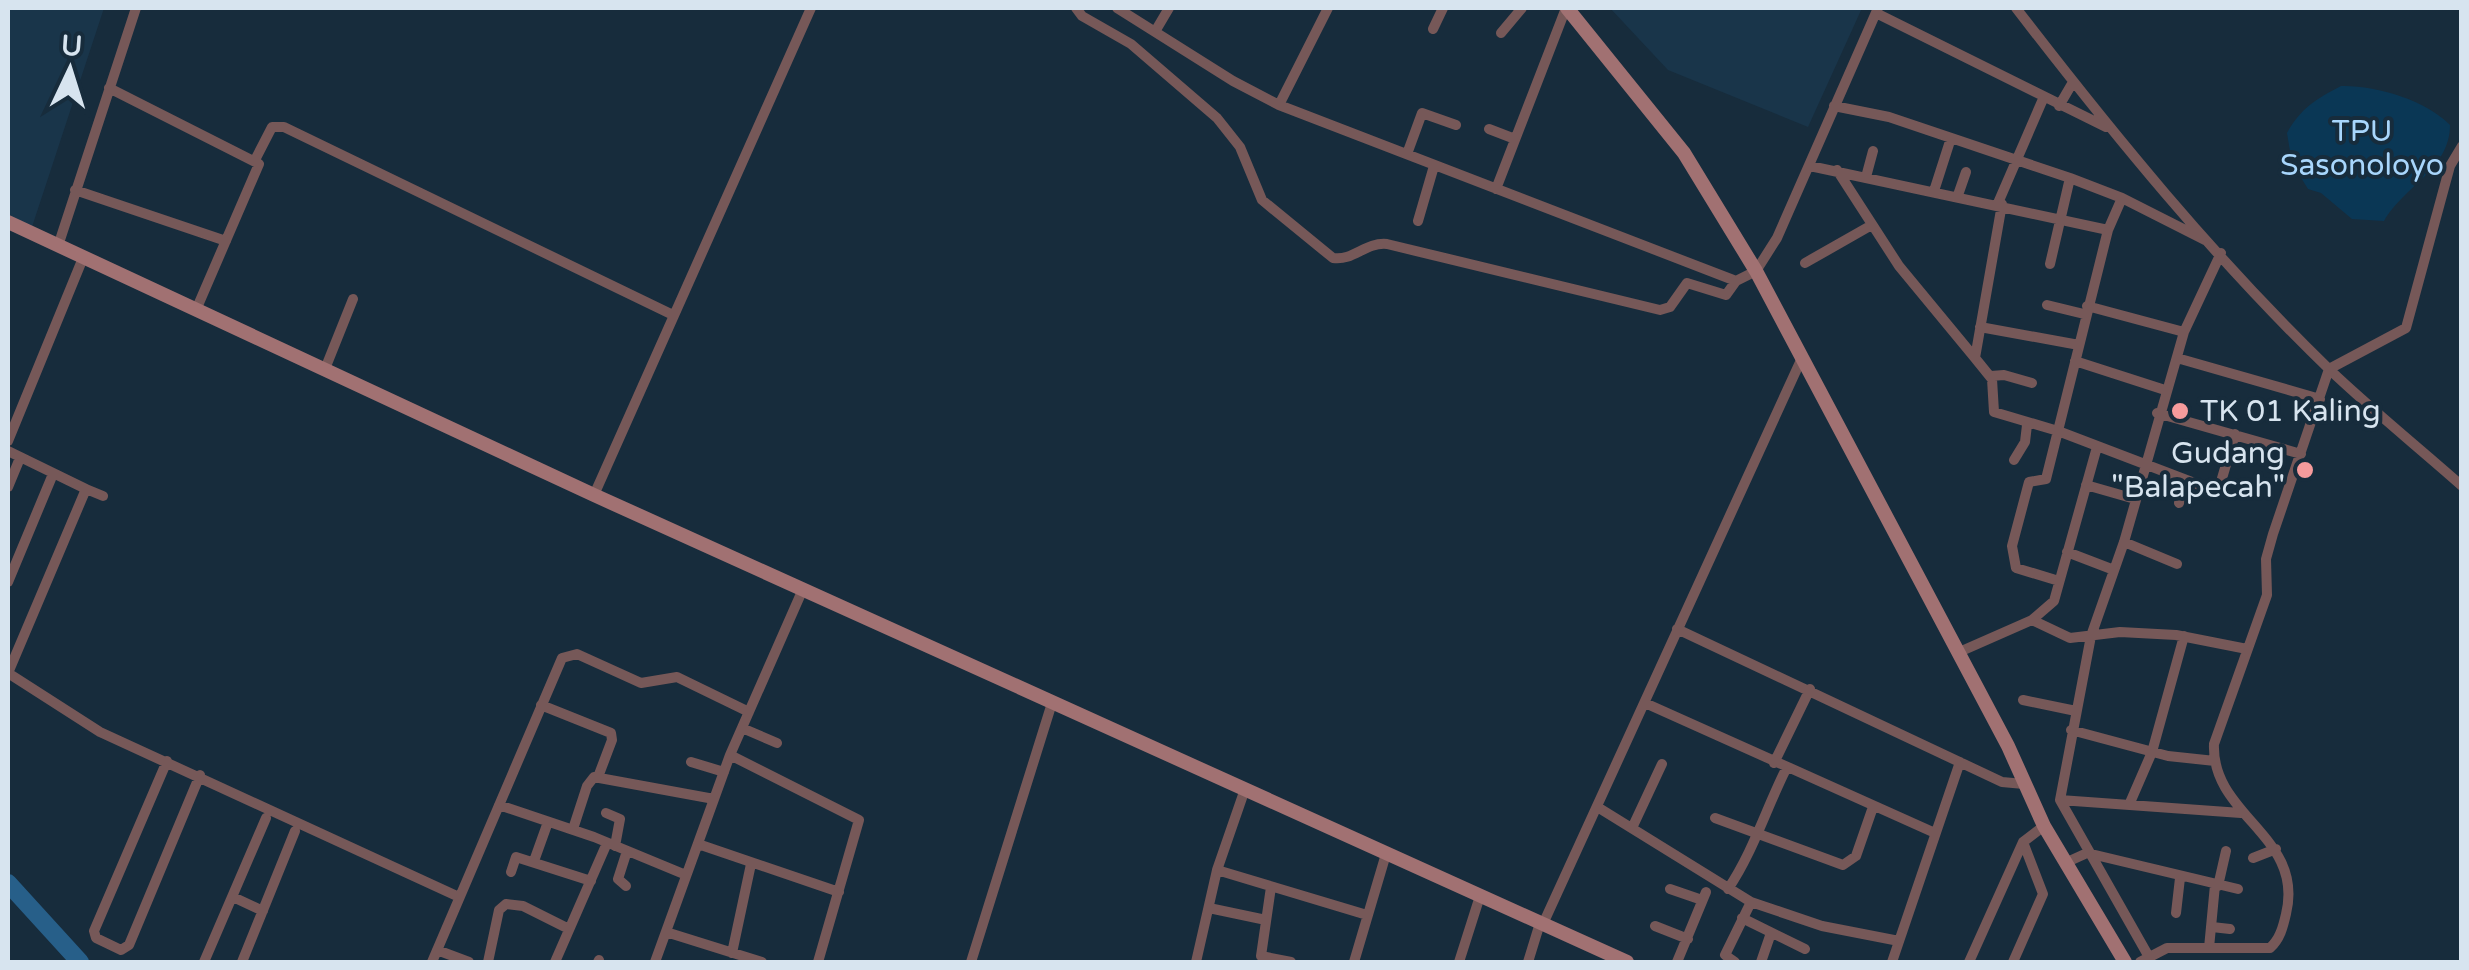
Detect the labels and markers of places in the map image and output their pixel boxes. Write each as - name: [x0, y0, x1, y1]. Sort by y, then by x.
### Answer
- place label: TK 01 Kaling: [2200, 393, 2381, 430]
- marker: TK 01 Kaling: [2169, 400, 2191, 422]
- place label: Gudang "Balapecah": [2111, 435, 2285, 506]
- marker: Gudang "Balapecah": [2294, 459, 2316, 481]

